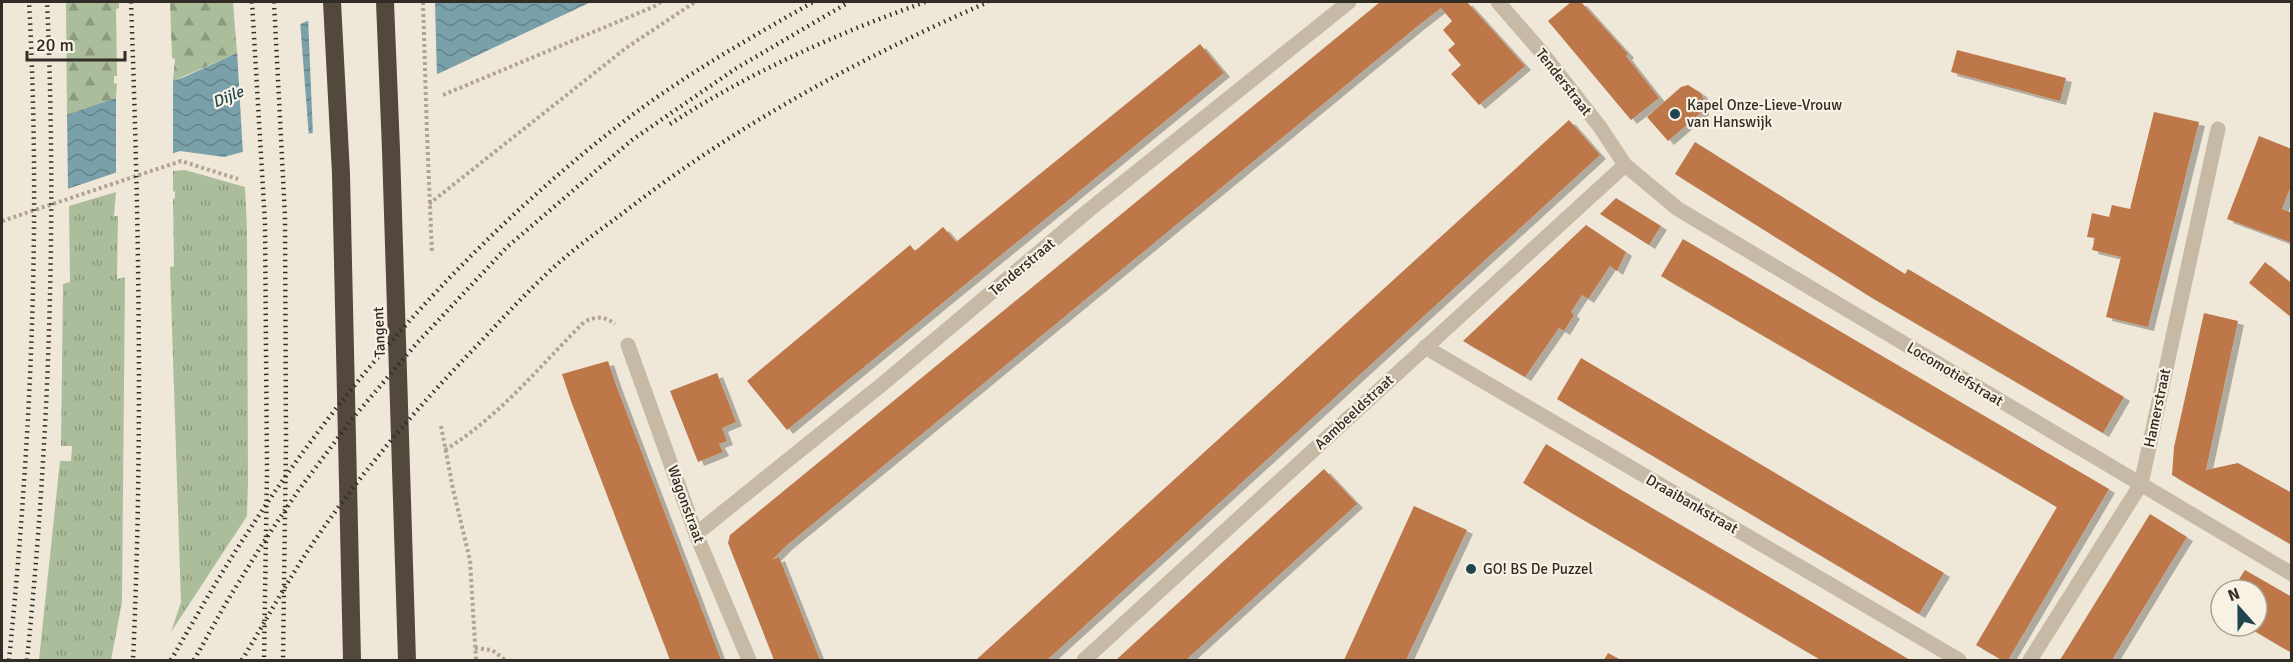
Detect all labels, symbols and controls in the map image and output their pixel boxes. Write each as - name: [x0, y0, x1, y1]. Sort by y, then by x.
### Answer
- scale bar: [27, 24, 124, 62]
- text: 20 m: [36, 34, 74, 56]
- street label: Tenderstraat: [1532, 45, 1596, 119]
- water label: Dijle: [210, 81, 247, 112]
- place label: Kapel Onze-Lieve-Vrouw van Hanswijk: [1687, 96, 1842, 131]
- marker: Kapel Onze-Lieve-Vrouw van Hanswijk: [1668, 107, 1682, 121]
- street label: Tenderstraat: [985, 234, 1059, 300]
- street label: Tangent: [369, 306, 389, 358]
- street label: Locomotiefstraat: [1904, 338, 2006, 410]
- street label: Hamerstraat: [2140, 367, 2174, 449]
- street label: Aambeeldstraat: [1311, 371, 1397, 453]
- street label: Wagonstraat: [664, 463, 708, 545]
- street label: Draaibankstraat: [1643, 470, 1741, 538]
- place label: GO! BS De Puzzel: [1483, 560, 1593, 578]
- marker: GO! BS De Puzzel: [1464, 562, 1478, 576]
- north arrow: [2209, 578, 2269, 638]
- text: N: [2225, 584, 2243, 606]

